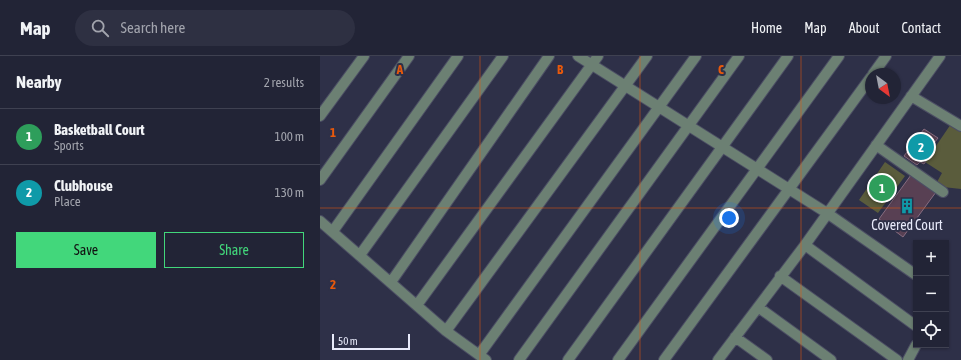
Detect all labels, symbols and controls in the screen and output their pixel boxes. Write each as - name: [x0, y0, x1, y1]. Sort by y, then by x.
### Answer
- search box: [75, 10, 355, 46]
- text: Map: [20, 17, 51, 39]
- icon: search: [89, 17, 111, 39]
- text: Search here: [121, 19, 185, 36]
- text: Home: [751, 20, 782, 36]
- text: Map: [804, 20, 827, 36]
- text: About: [849, 20, 880, 36]
- text: Contact: [902, 20, 941, 36]
- text: A: [396, 62, 404, 77]
- text: B: [557, 62, 564, 77]
- text: C: [718, 62, 724, 77]
- north arrow: [865, 68, 901, 104]
- text: Nearby: [16, 72, 62, 92]
- text: 2 results: [264, 75, 304, 90]
- text: Basketball Court: [54, 121, 145, 138]
- text: 1: [330, 125, 336, 140]
- text: 1: [26, 129, 32, 144]
- text: 100 m: [275, 129, 304, 144]
- pin: 2: [908, 132, 934, 162]
- text: Sports: [54, 138, 84, 153]
- pin: 1: [869, 173, 895, 203]
- text: Clubhouse: [54, 177, 113, 194]
- text: 2: [26, 185, 32, 200]
- text: 130 m: [275, 185, 304, 200]
- text: Place: [54, 194, 81, 209]
- building icon: Covered Court: [898, 197, 916, 215]
- your location: [719, 208, 739, 228]
- place label: Covered Court: [871, 217, 943, 233]
- button: Save: [16, 232, 156, 268]
- button: Share: [164, 232, 304, 268]
- map controls: [913, 240, 949, 348]
- button: +: [913, 240, 949, 276]
- button: −: [913, 276, 949, 312]
- text: 2: [330, 277, 336, 292]
- button: locate: [913, 312, 949, 348]
- scale bar: [332, 332, 410, 351]
- text: 50 m: [338, 335, 358, 347]

